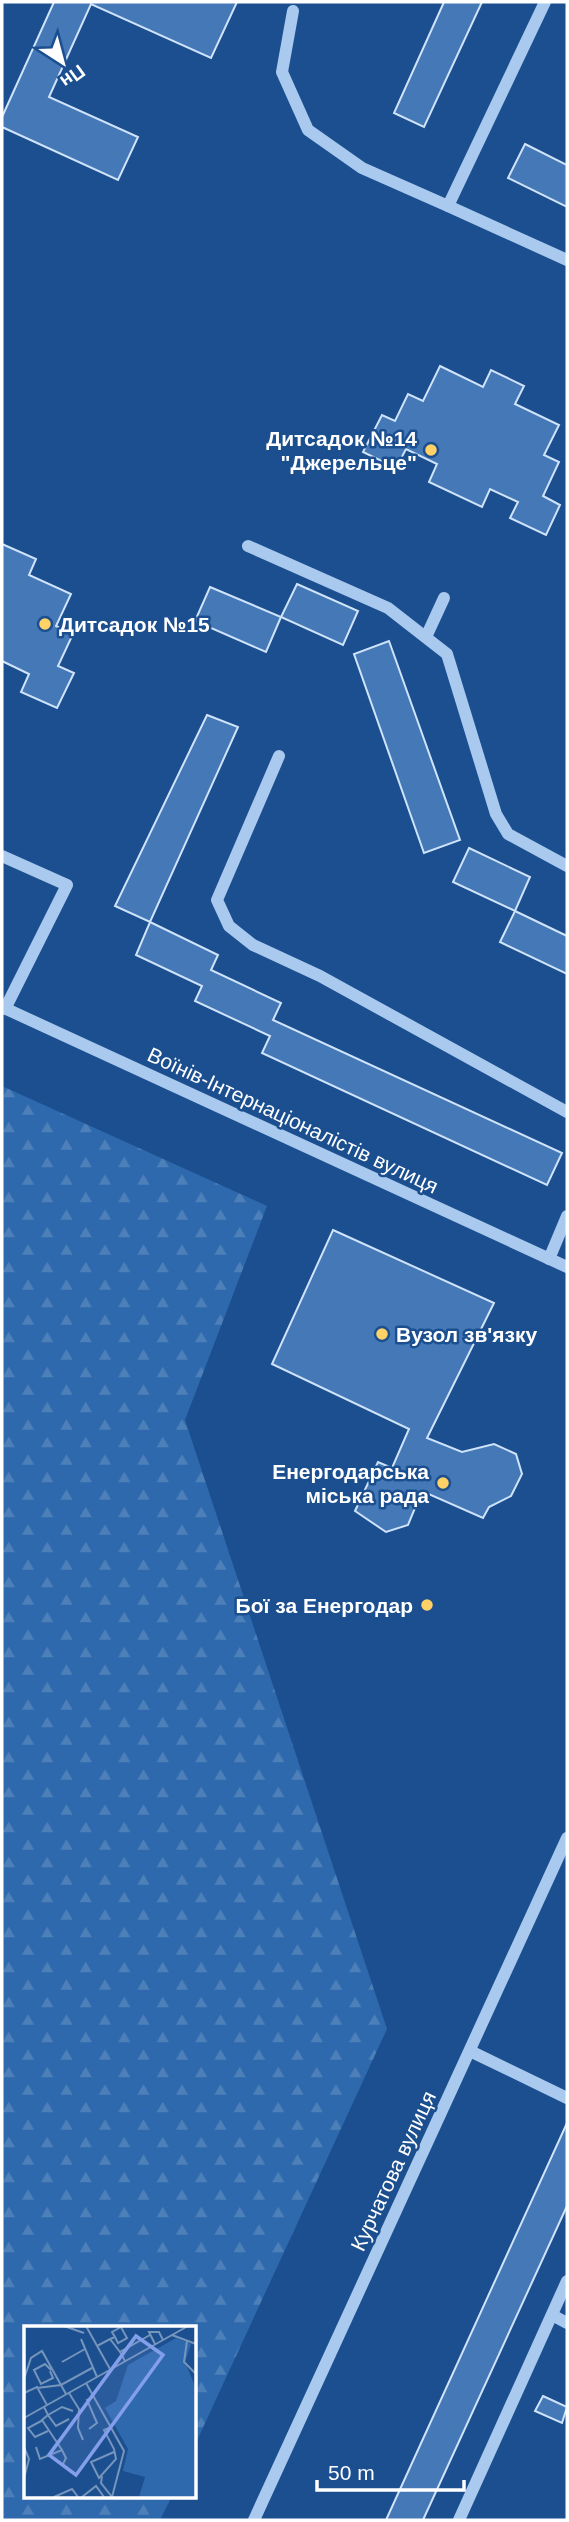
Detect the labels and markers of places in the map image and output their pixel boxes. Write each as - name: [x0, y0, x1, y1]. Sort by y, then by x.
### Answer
- place label: Дитсадок №14 "Джерельце": [266, 427, 417, 474]
- marker: Дитсадок №14 "Джерельце": [423, 442, 439, 458]
- place label: Дитсадок №15: [59, 613, 210, 636]
- marker: Дитсадок №15: [37, 616, 53, 632]
- place label: Вузол зв'язку: [396, 1323, 538, 1346]
- marker: Вузол зв'язку: [374, 1326, 390, 1342]
- place label: Енергодарська міська рада: [272, 1460, 429, 1507]
- marker: Енергодарська міська рада: [435, 1475, 451, 1491]
- place label: Бої за Енергодар: [236, 1594, 413, 1617]
- marker: Бої за Енергодар: [419, 1597, 435, 1613]

